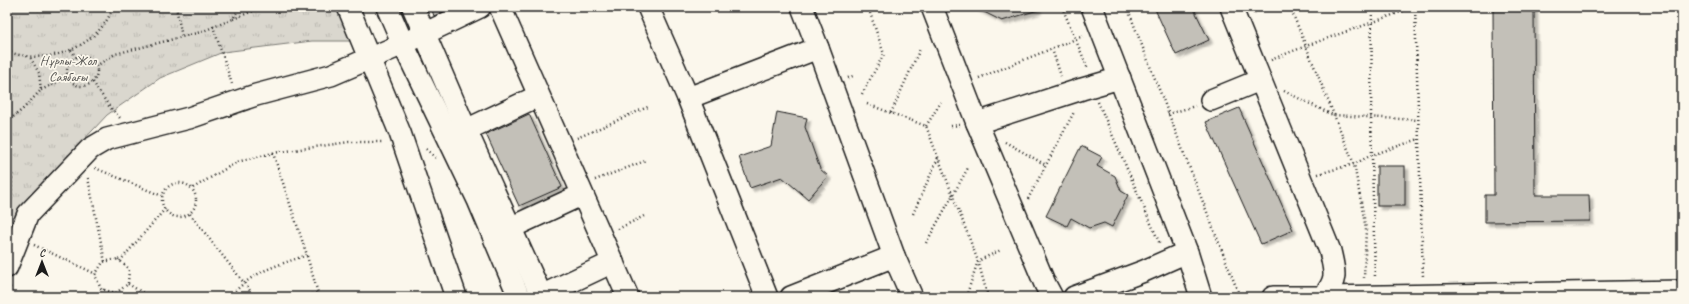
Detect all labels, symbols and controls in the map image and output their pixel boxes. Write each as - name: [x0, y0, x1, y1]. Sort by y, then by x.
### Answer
- park label: Нұрлы-Жол Саябағы: [40, 52, 97, 85]
- north arrow: [22, 242, 62, 282]
- text: С: [39, 245, 46, 259]

